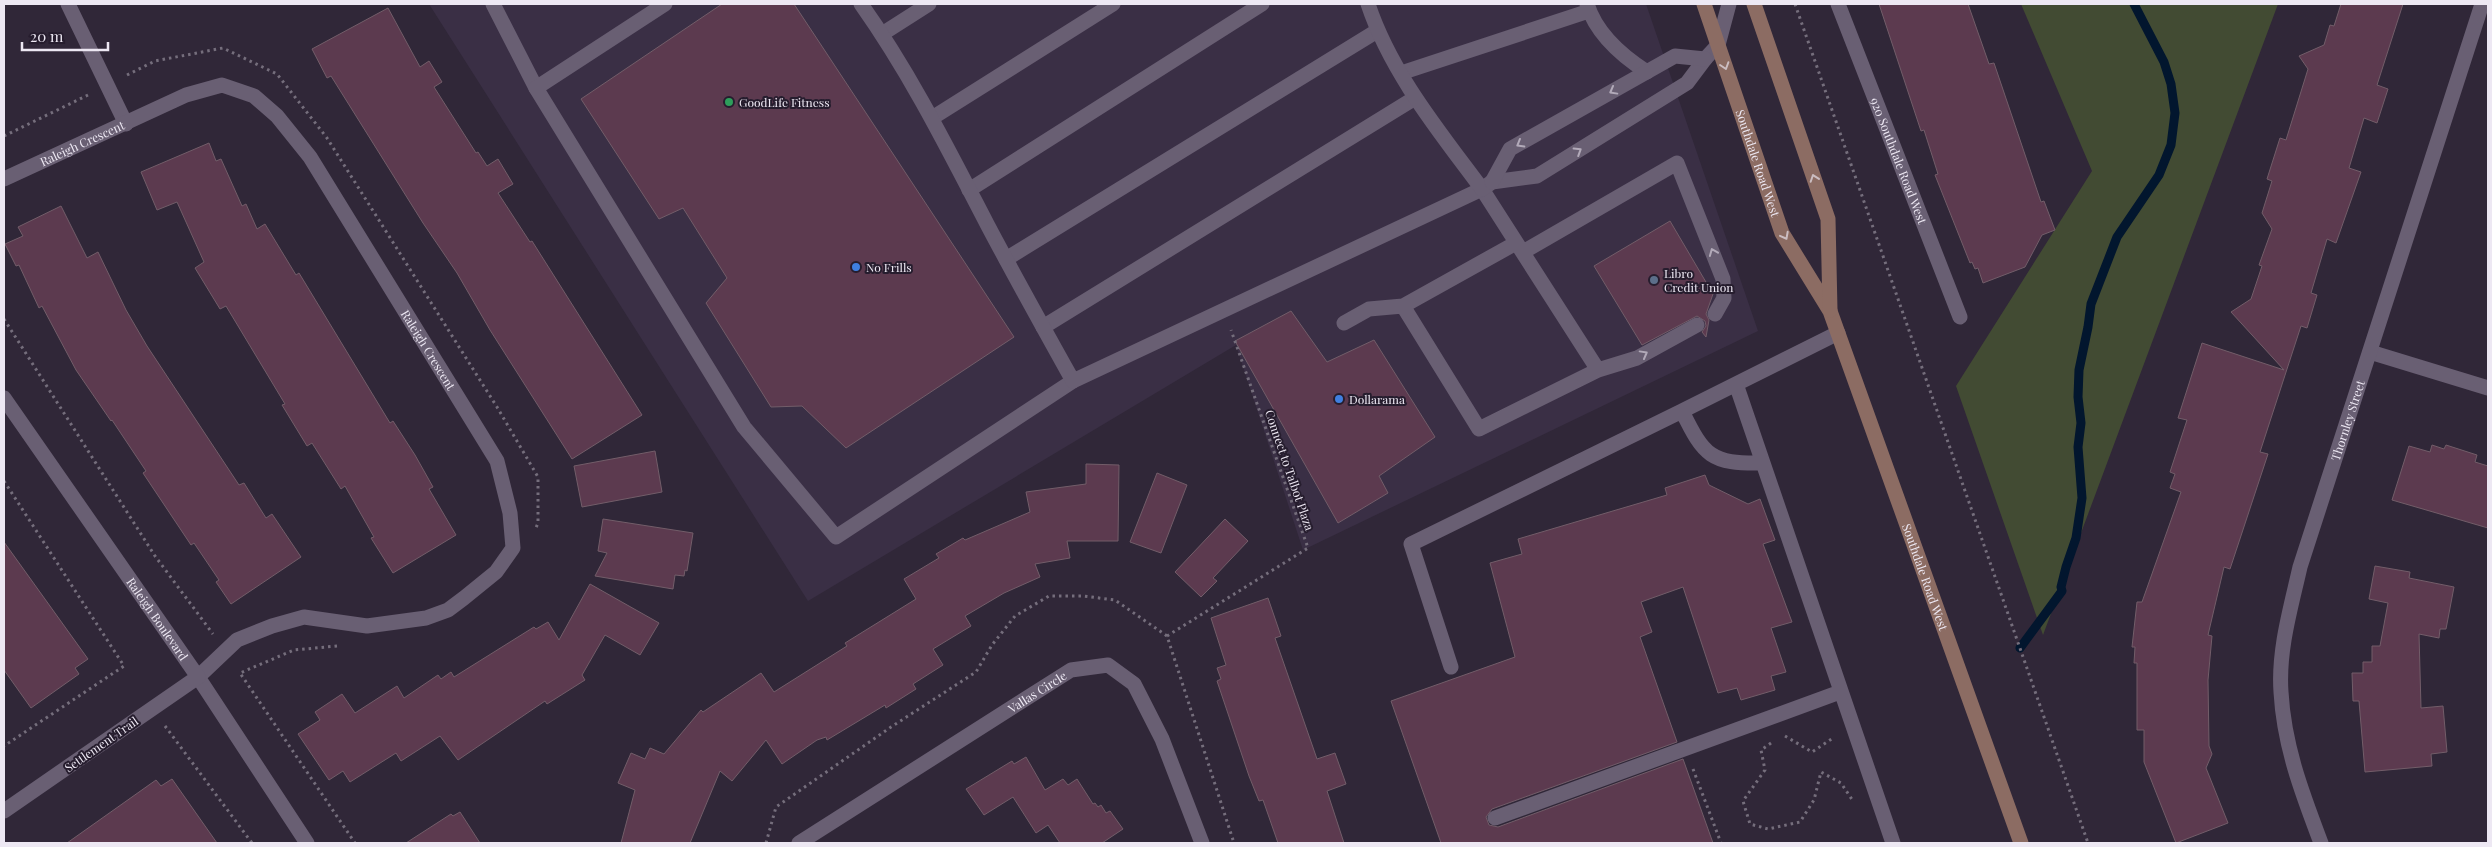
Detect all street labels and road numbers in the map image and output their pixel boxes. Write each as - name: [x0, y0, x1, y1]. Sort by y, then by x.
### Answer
- street label: 920 Southdale Road West: [1867, 95, 1931, 227]
- street label: Southdale Road West: [1732, 107, 1784, 220]
- street label: Raleigh Crescent: [37, 116, 128, 169]
- street label: Raleigh Crescent: [398, 307, 460, 393]
- street label: Thornley Street: [2327, 377, 2368, 463]
- street label: Connect to Talbot Plaza: [1262, 408, 1318, 532]
- street label: Southdale Road West: [1899, 521, 1952, 633]
- street label: Raleigh Boulevard: [123, 574, 192, 663]
- street label: Vallas Circle: [1004, 667, 1069, 717]
- street label: Settlement Trail: [61, 712, 141, 775]

